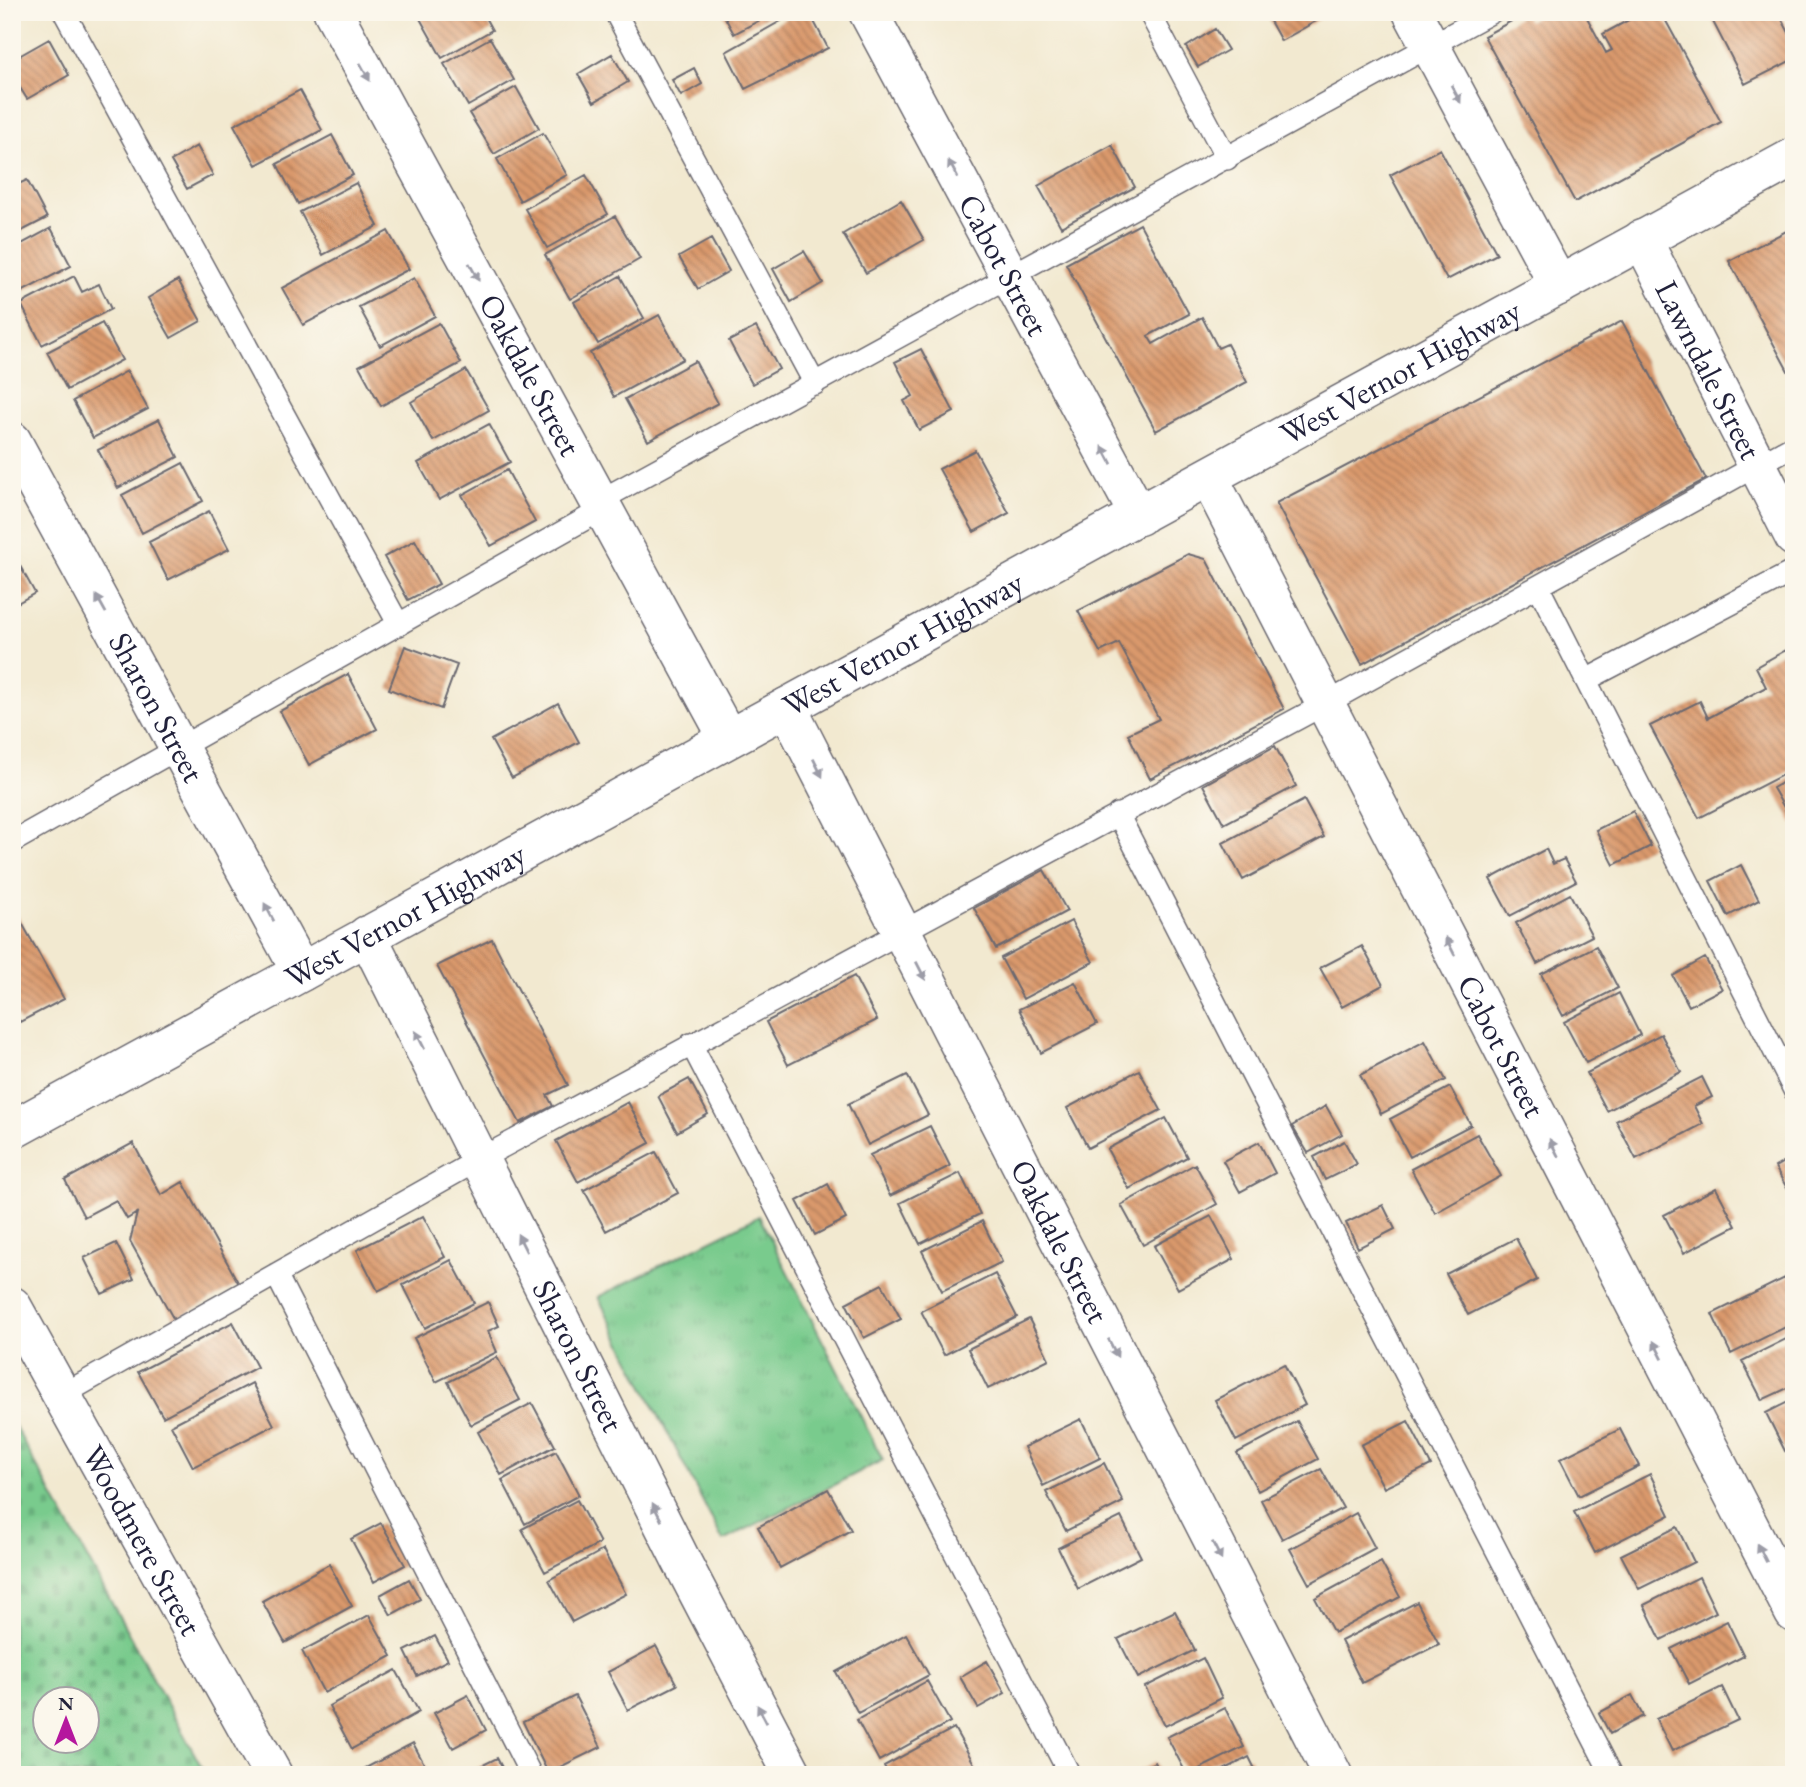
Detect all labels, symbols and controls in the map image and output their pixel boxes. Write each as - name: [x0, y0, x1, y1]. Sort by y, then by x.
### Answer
- one-way arrow: [360, 62, 371, 82]
- one-way arrow: [1450, 84, 1462, 104]
- one-way arrow: [947, 159, 959, 179]
- street label: Cabot Street: [949, 187, 1059, 343]
- one-way arrow: [468, 262, 480, 282]
- street label: Lawndale Street: [1646, 273, 1772, 467]
- street label: Oakdale Street: [469, 286, 591, 463]
- street label: West Vernor Highway: [1273, 289, 1529, 455]
- one-way arrow: [1101, 446, 1113, 465]
- street label: West Vernor Highway: [775, 560, 1031, 726]
- one-way arrow: [96, 594, 107, 614]
- street label: Sharon Street: [99, 625, 215, 789]
- one-way arrow: [812, 758, 823, 778]
- street label: West Vernor Highway: [277, 832, 534, 998]
- one-way arrow: [263, 901, 275, 921]
- one-way arrow: [1444, 936, 1455, 956]
- one-way arrow: [916, 961, 927, 981]
- street label: Cabot Street: [1448, 968, 1556, 1124]
- one-way arrow: [414, 1030, 425, 1050]
- one-way arrow: [1548, 1138, 1559, 1158]
- street label: Oakdale Street: [1001, 1152, 1119, 1330]
- one-way arrow: [517, 1233, 528, 1253]
- street label: Sharon Street: [523, 1273, 634, 1439]
- one-way arrow: [1108, 1338, 1119, 1358]
- one-way arrow: [1652, 1340, 1663, 1360]
- street label: Woodmere Street: [73, 1438, 212, 1643]
- one-way arrow: [652, 1502, 663, 1522]
- one-way arrow: [1211, 1541, 1222, 1561]
- one-way arrow: [1756, 1543, 1767, 1563]
- north arrow: [32, 1686, 102, 1756]
- text: N: [58, 1691, 74, 1716]
- one-way arrow: [756, 1704, 768, 1724]

